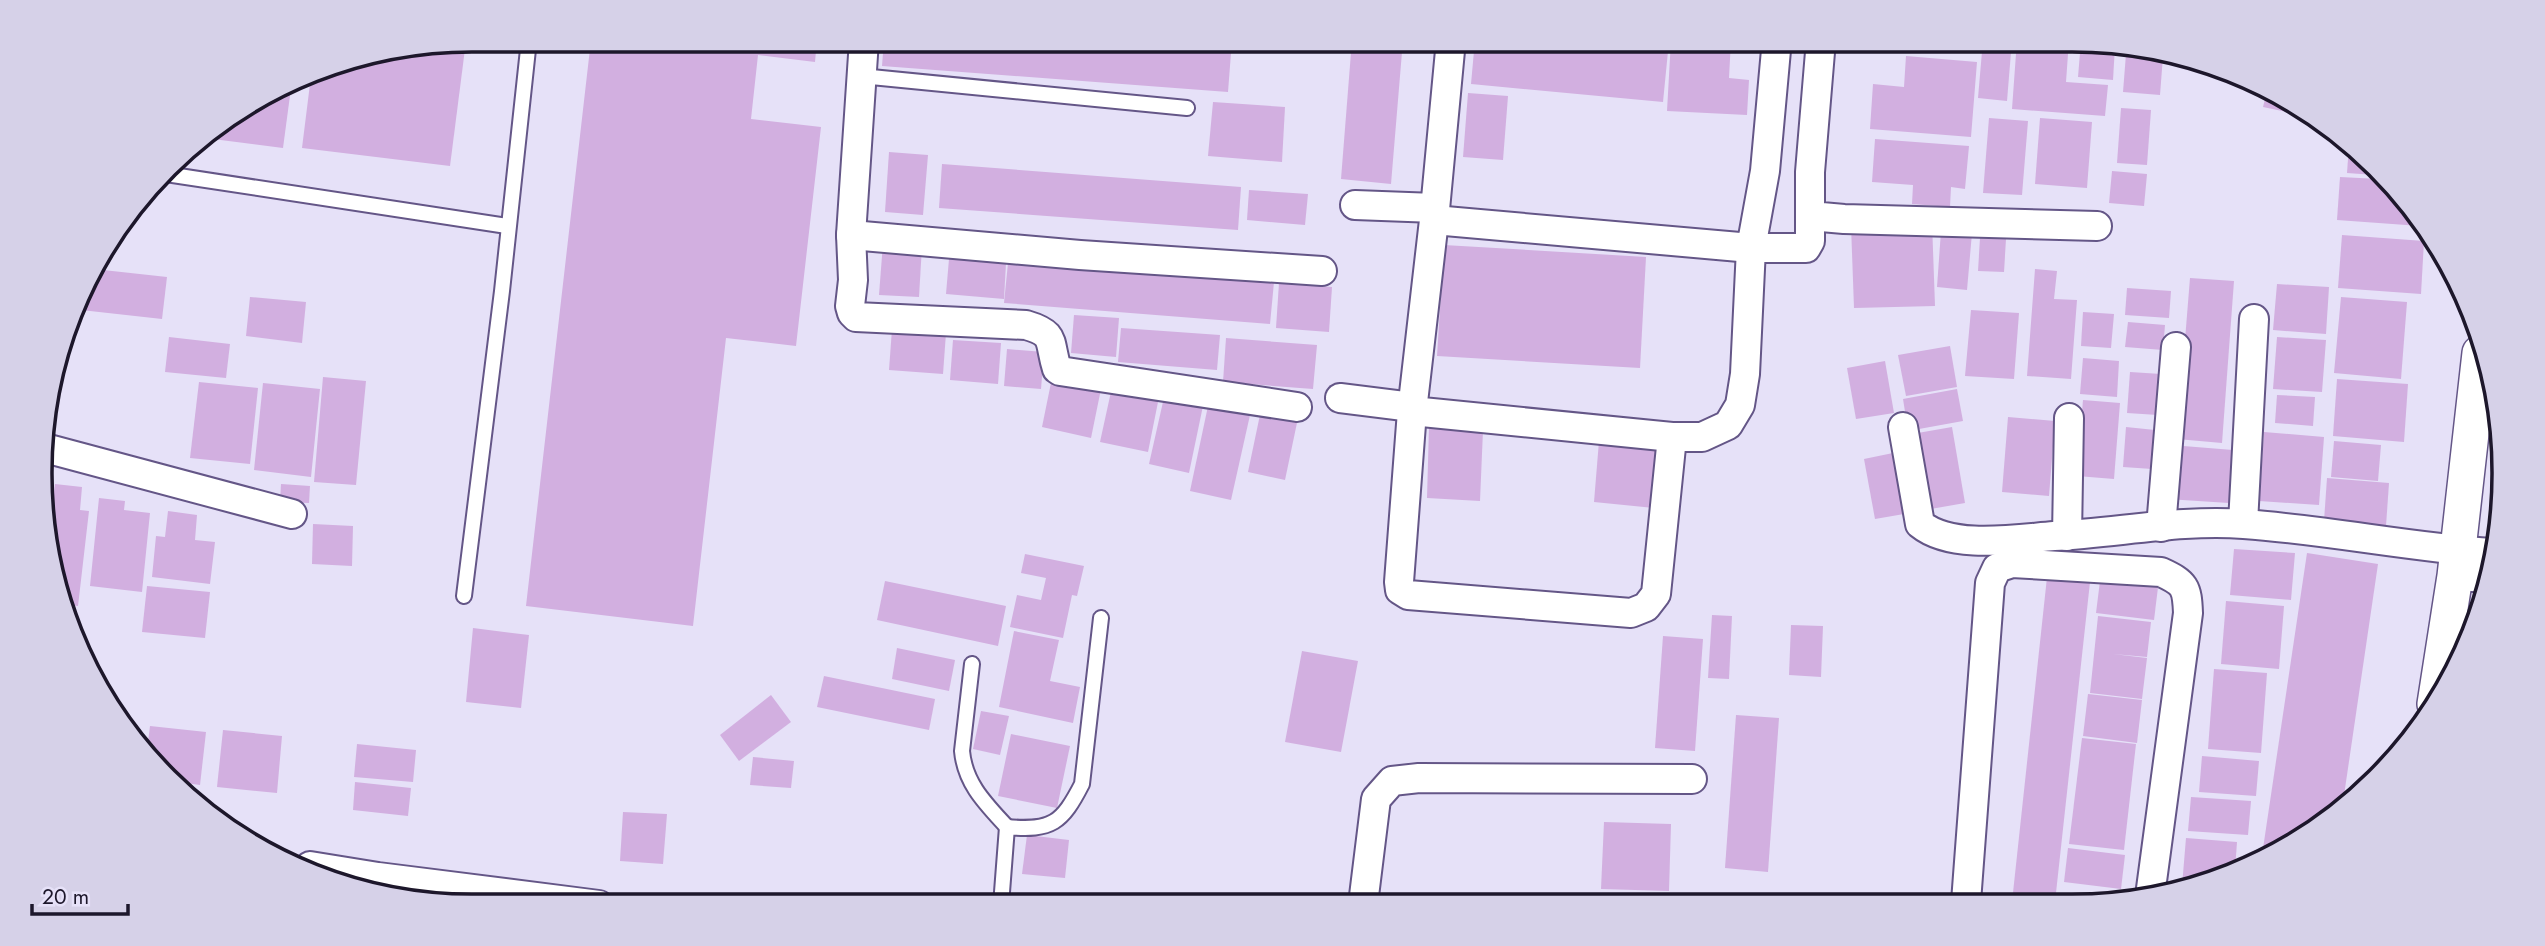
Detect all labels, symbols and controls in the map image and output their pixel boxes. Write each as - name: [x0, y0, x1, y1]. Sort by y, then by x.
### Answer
- scale bar: [32, 872, 128, 916]
- text: 20 m: [42, 882, 89, 912]

